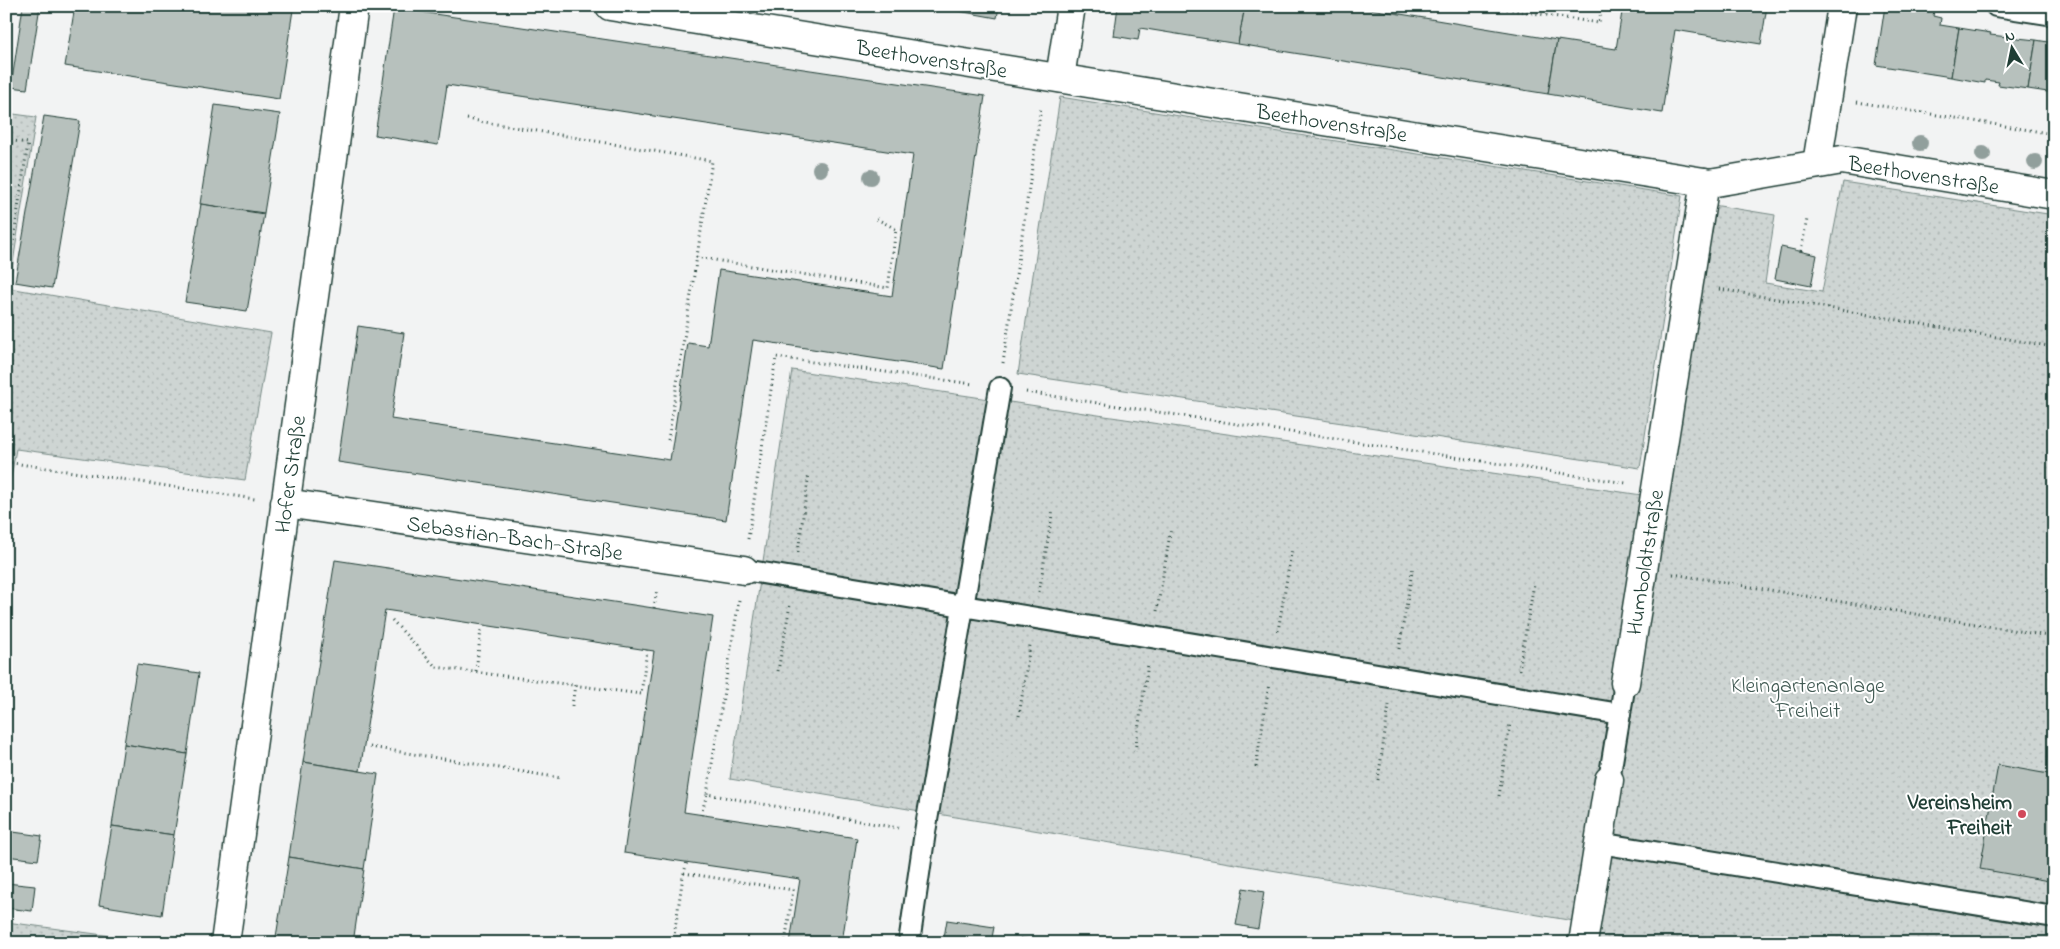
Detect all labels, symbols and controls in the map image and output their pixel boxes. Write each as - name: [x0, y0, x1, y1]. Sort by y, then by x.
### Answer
- north arrow: [1988, 22, 2038, 72]
- text: N: [2004, 26, 2016, 48]
- street label: Beethovenstraße: [853, 33, 1009, 89]
- street label: Beethovenstraße: [1253, 97, 1409, 153]
- street label: Beethovenstraße: [1845, 149, 2001, 205]
- street label: Hofer Straße: [268, 414, 316, 535]
- street label: Humboldtstraße: [1620, 487, 1674, 638]
- street label: Sebastian-Bach-Straße: [405, 509, 625, 571]
- park label: Kleingartenanlage Freiheit: [1731, 671, 1885, 728]
- place label: Vereinsheim Freiheit: [1907, 788, 2013, 845]
- marker: Vereinsheim Freiheit: [2016, 808, 2028, 820]

